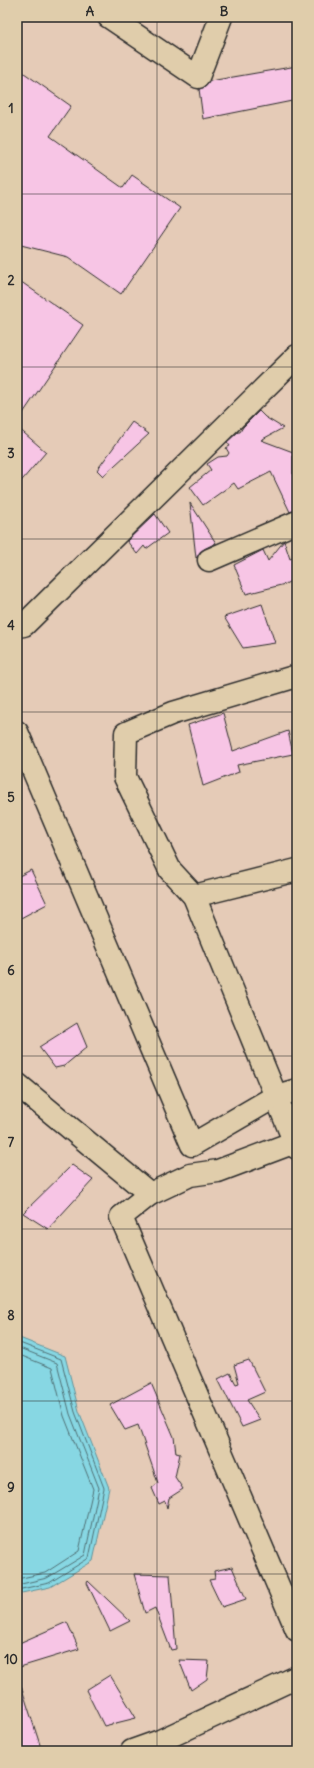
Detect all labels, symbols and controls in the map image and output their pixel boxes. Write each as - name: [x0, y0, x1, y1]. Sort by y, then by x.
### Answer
- text: A: [86, 3, 95, 20]
- text: B: [220, 3, 229, 20]
- text: 1: [8, 100, 14, 117]
- text: 2: [7, 272, 15, 289]
- text: 3: [7, 445, 15, 462]
- text: 4: [7, 617, 15, 634]
- text: 5: [7, 789, 15, 806]
- text: 6: [7, 962, 15, 979]
- text: 7: [8, 1134, 15, 1151]
- text: 8: [7, 1307, 15, 1324]
- text: 9: [7, 1479, 15, 1496]
- text: 10: [4, 1651, 18, 1668]

